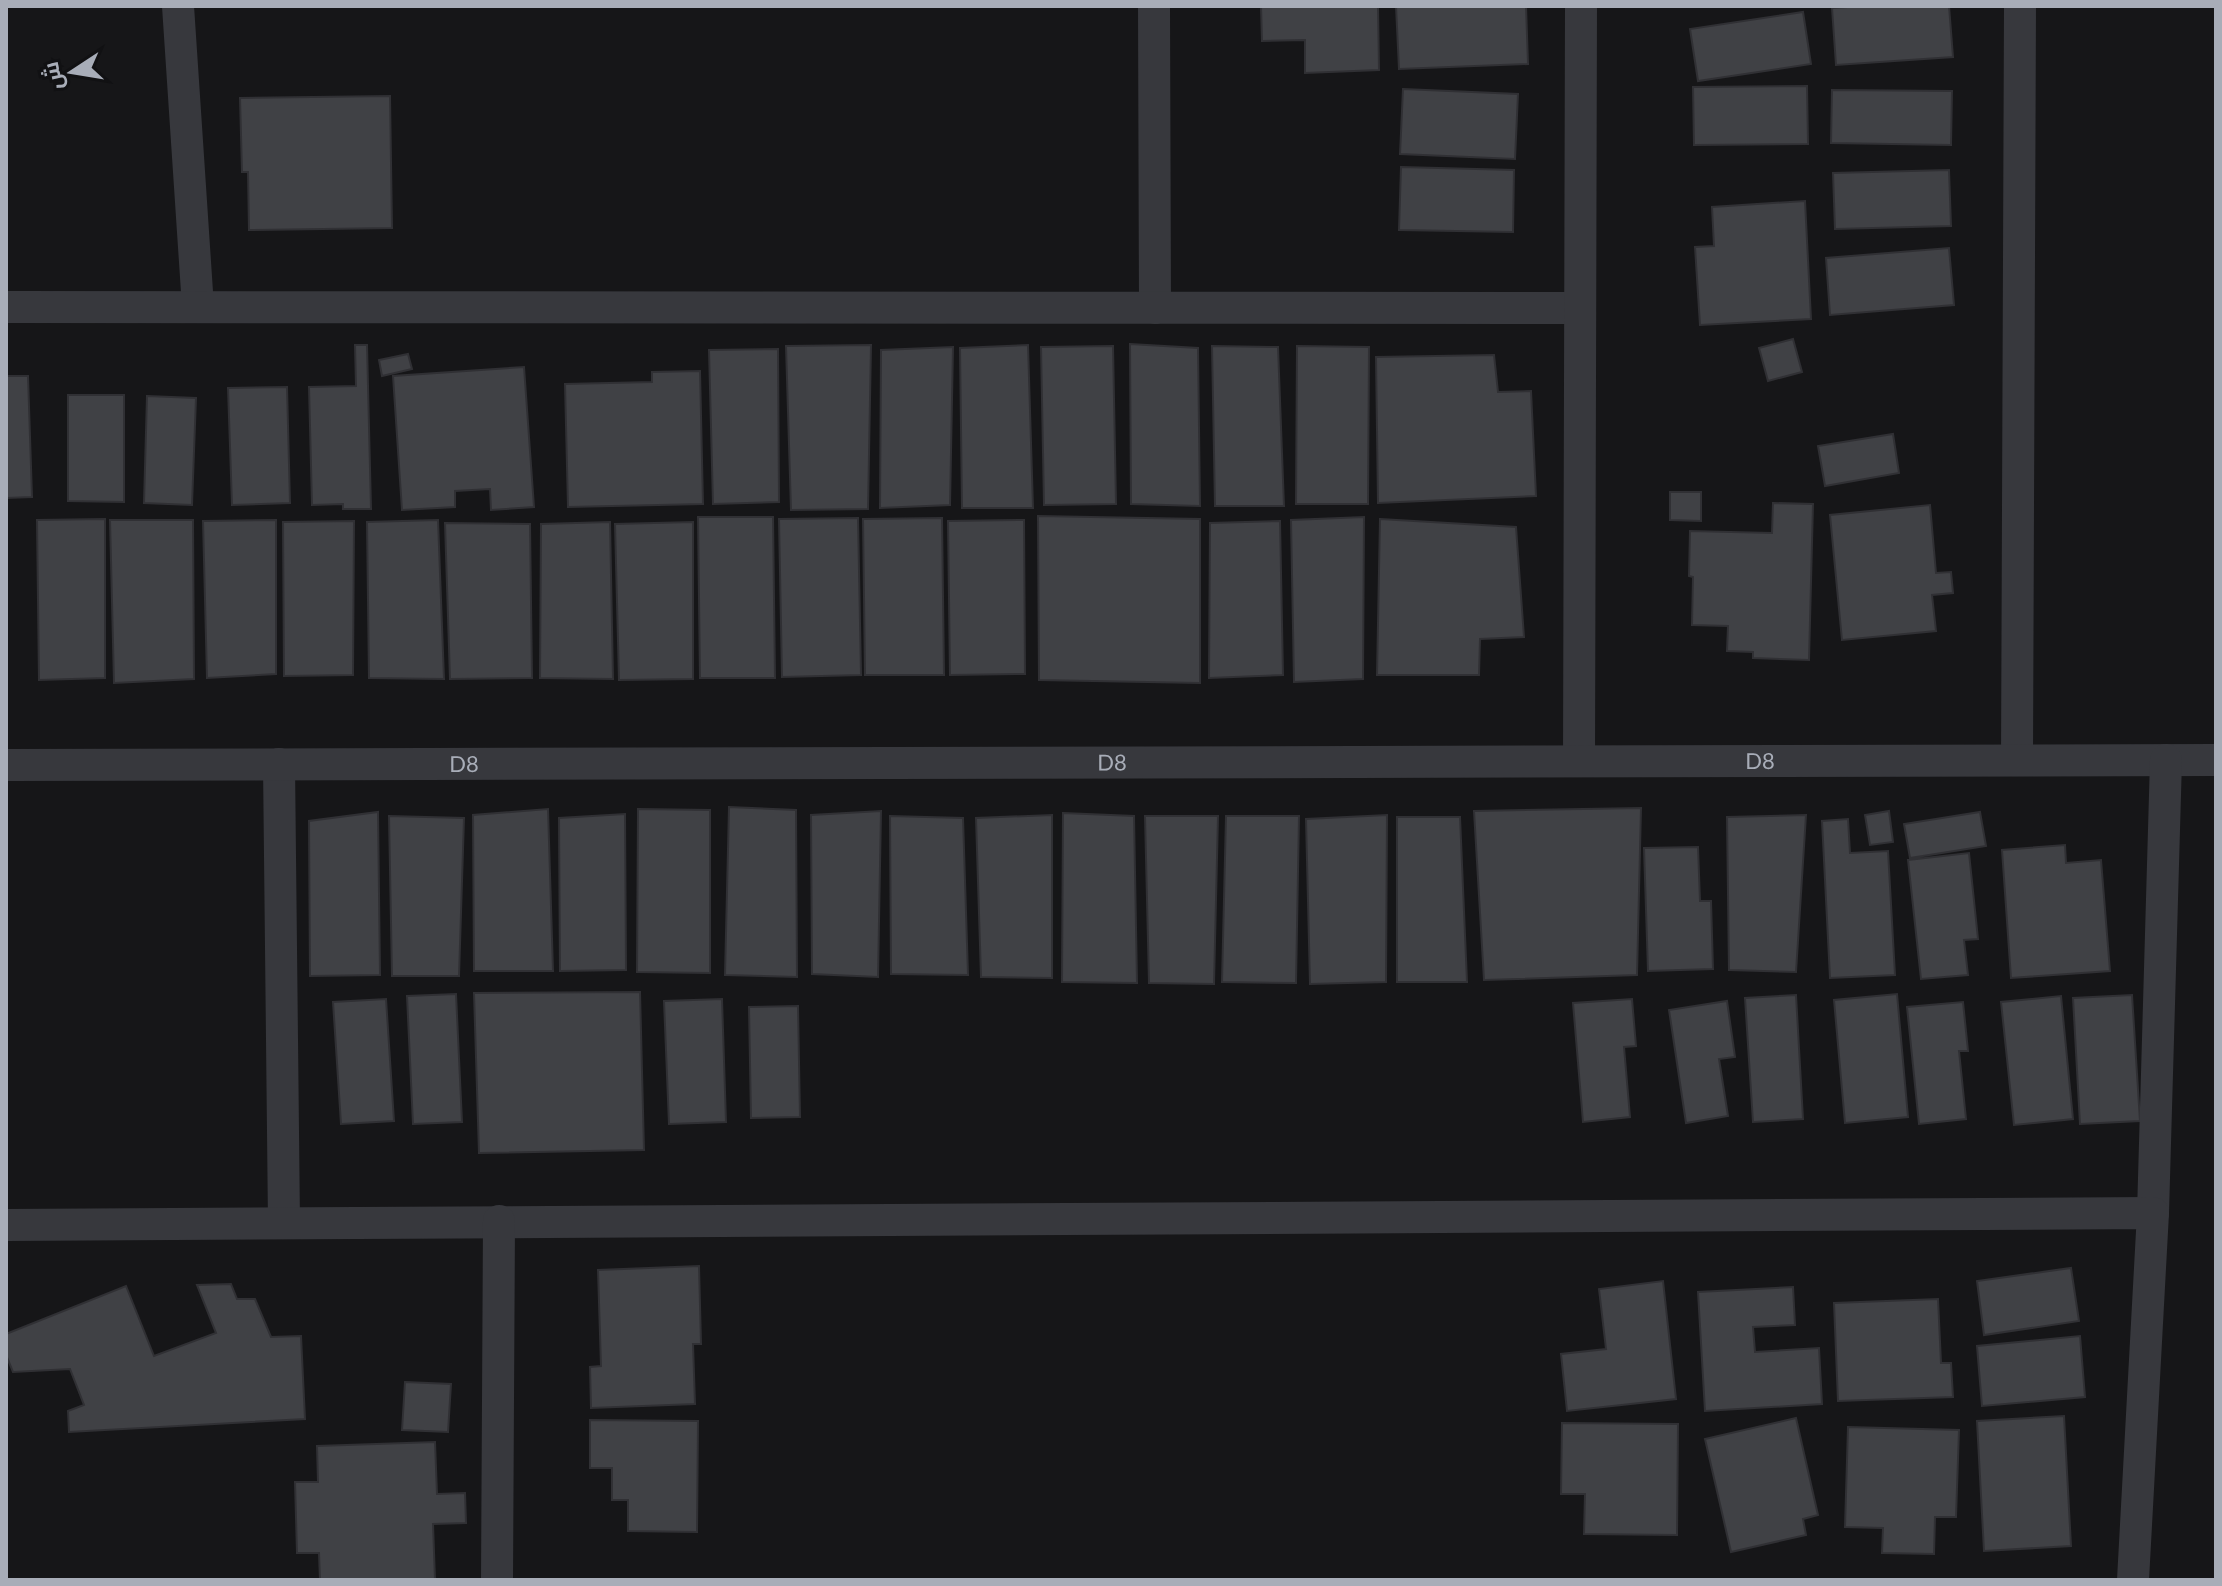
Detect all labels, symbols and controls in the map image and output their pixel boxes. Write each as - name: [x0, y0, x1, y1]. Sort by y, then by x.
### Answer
- north arrow: [32, 32, 112, 112]
- text: ش: [36, 59, 69, 93]
- street label: D8: [1745, 747, 1775, 774]
- street label: D8: [1097, 748, 1127, 776]
- street label: D8: [449, 750, 479, 777]

